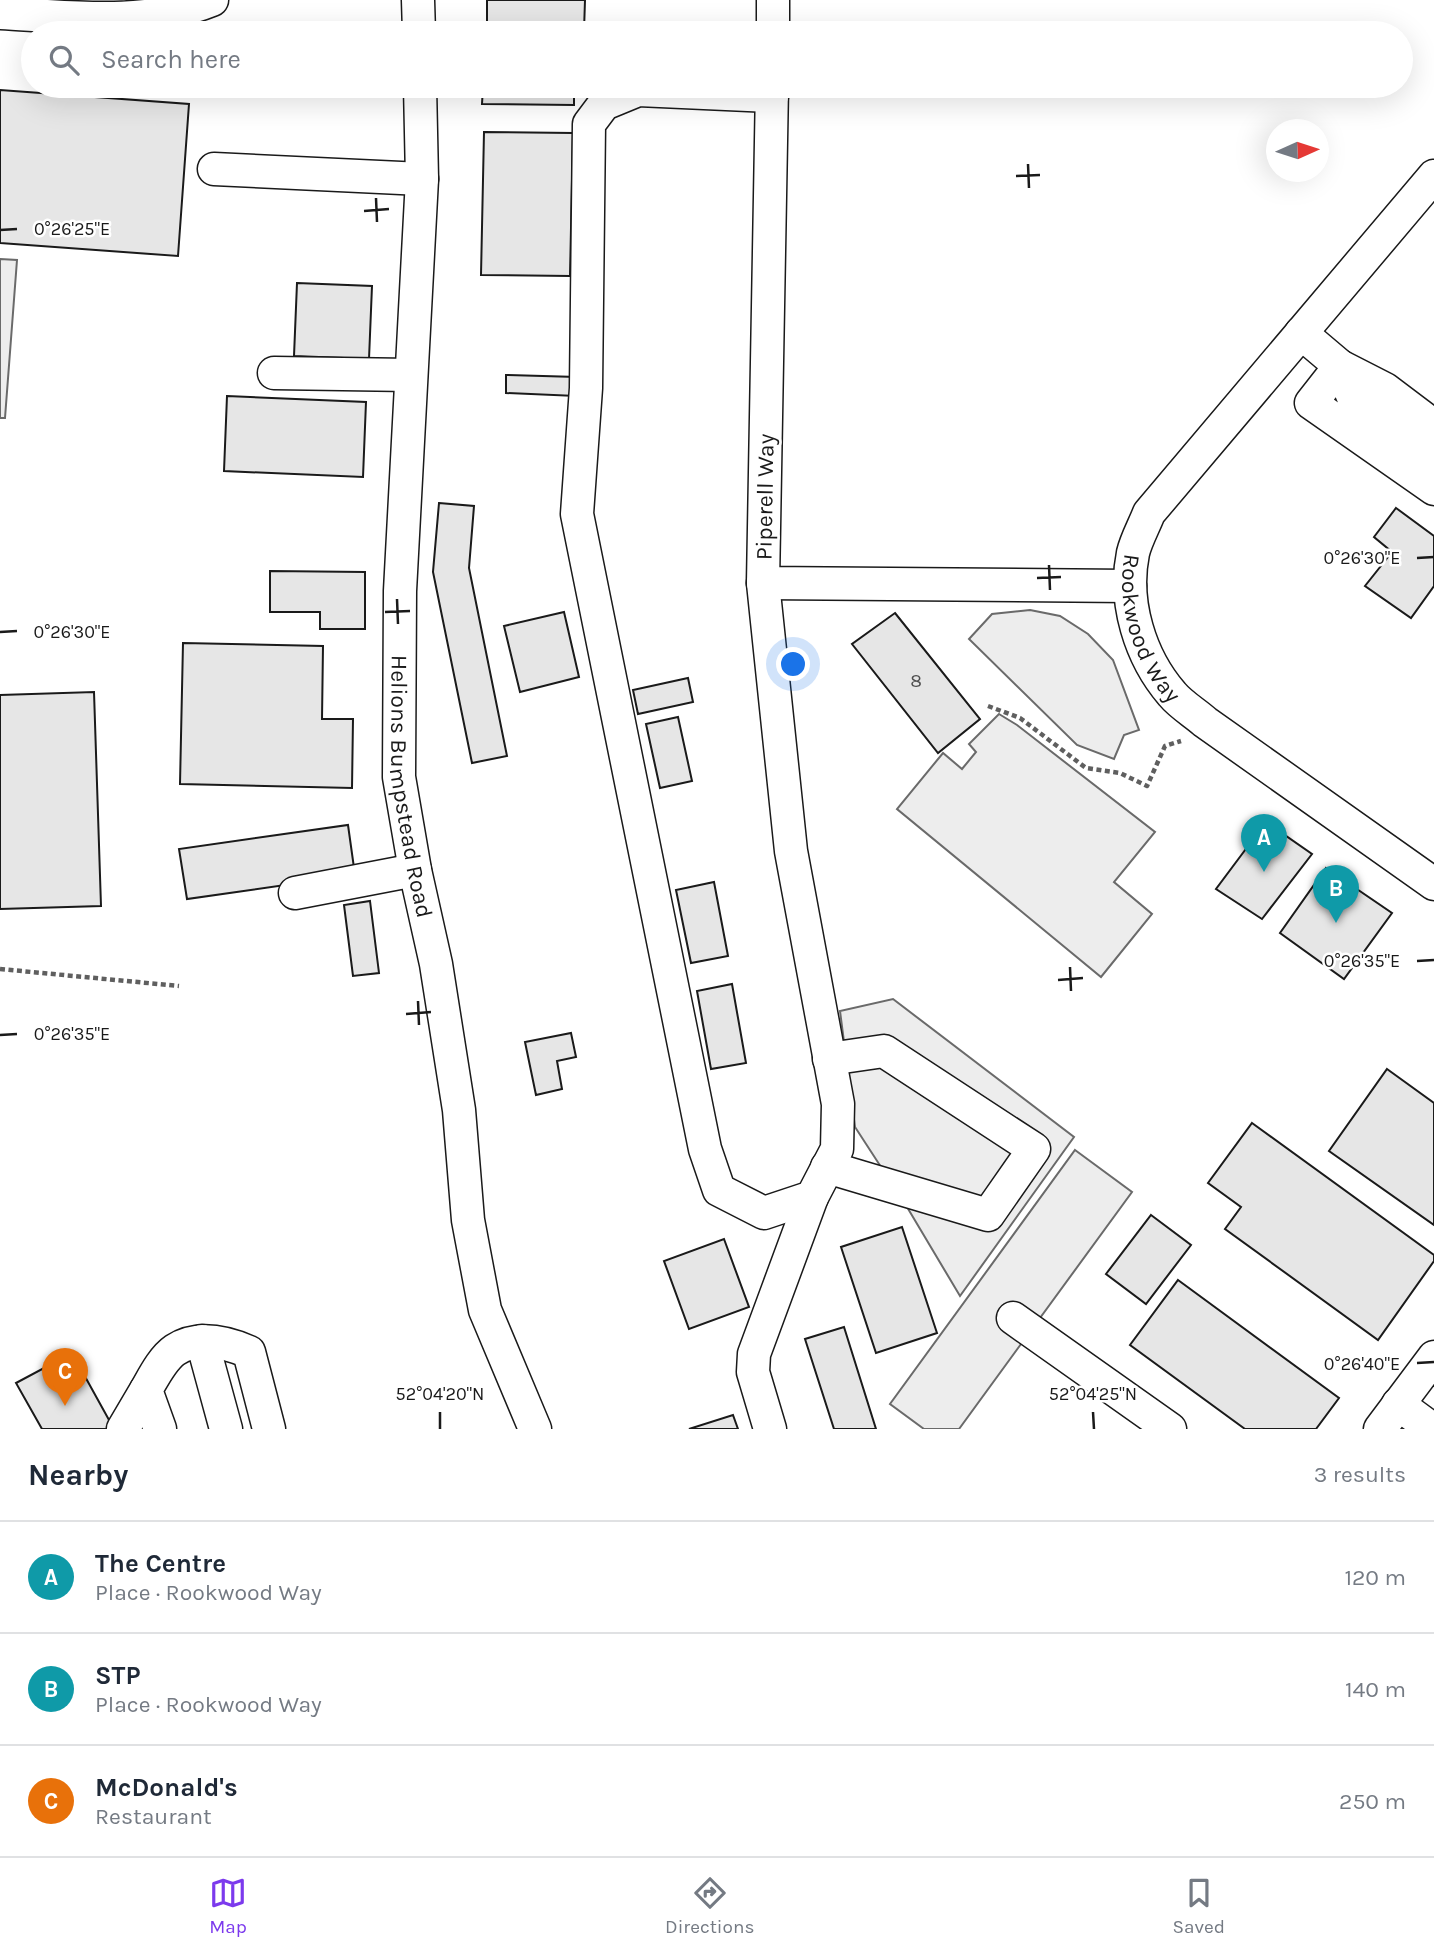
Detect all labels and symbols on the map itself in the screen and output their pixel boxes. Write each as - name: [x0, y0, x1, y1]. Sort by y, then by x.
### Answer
- north arrow: [1266, 119, 1329, 182]
- text: 0°26'25"E: [34, 218, 110, 240]
- street label: Piperell Way: [750, 433, 780, 560]
- text: 0°26'30"E: [1324, 547, 1400, 569]
- street label: Rookwood Way: [1117, 552, 1187, 708]
- text: 0°26'30"E: [34, 621, 110, 643]
- your location: [776, 647, 810, 681]
- street label: Helions Bumpstead Road: [384, 655, 439, 920]
- house number: 8: [910, 670, 922, 692]
- pin: A: [1241, 814, 1287, 872]
- pin: B: [1313, 865, 1359, 923]
- text: 0°26'35"E: [1324, 950, 1400, 972]
- text: 0°26'35"E: [34, 1023, 110, 1045]
- pin: C: [42, 1348, 88, 1406]
- text: 0°26'40"E: [1324, 1353, 1400, 1375]
- text: 52°04'20"N: [396, 1383, 484, 1405]
- text: 52°04'25"N: [1049, 1383, 1137, 1405]

